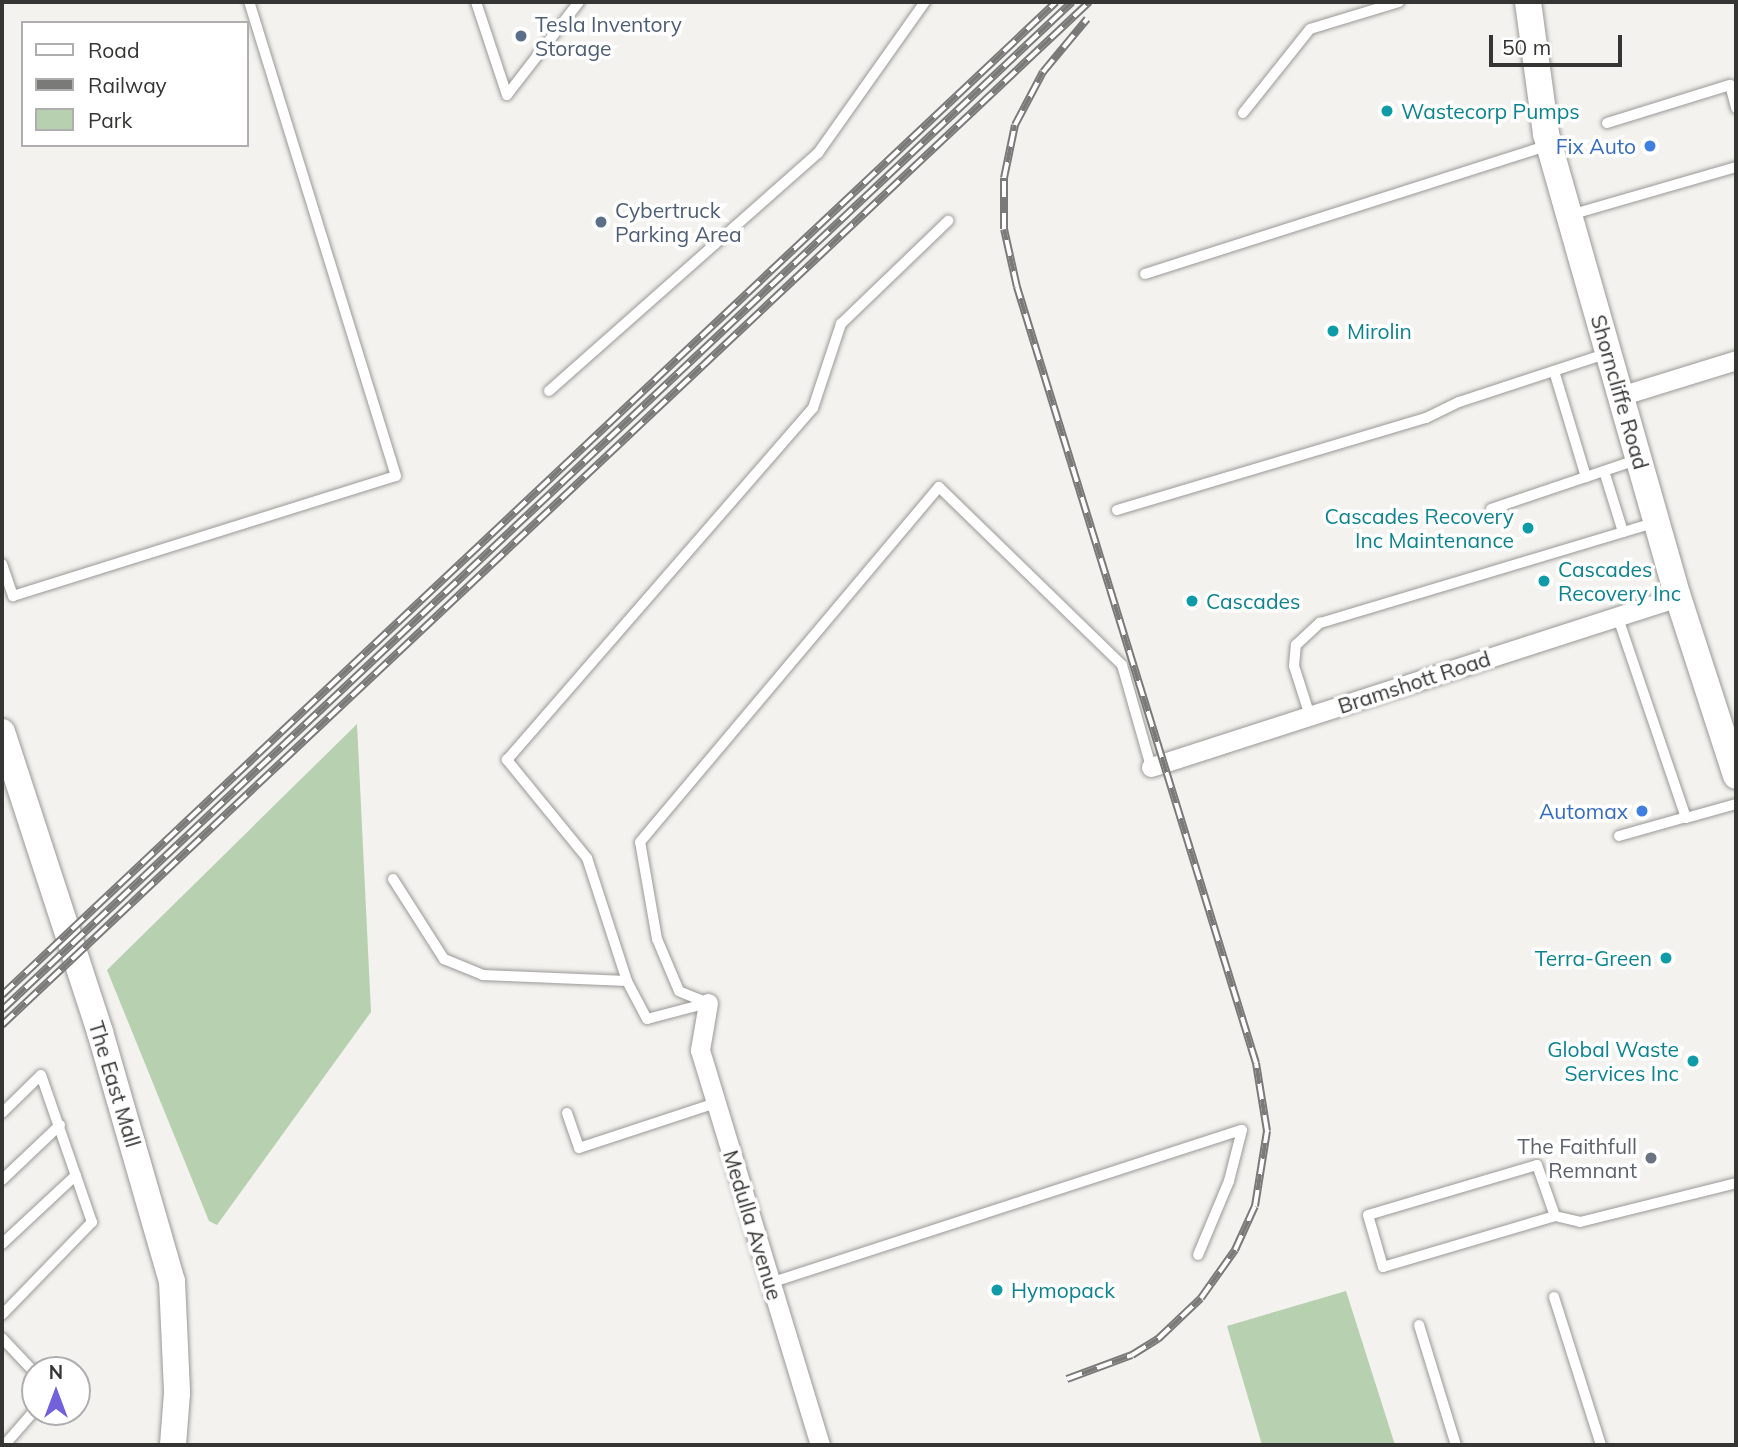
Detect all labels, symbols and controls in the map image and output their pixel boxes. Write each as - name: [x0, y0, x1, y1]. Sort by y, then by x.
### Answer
- place label: Tesla Inventory Storage: [535, 11, 682, 61]
- legend: [21, 21, 248, 147]
- scale bar: [1493, 21, 1626, 65]
- marker: Tesla Inventory Storage: [513, 28, 529, 44]
- text: 50 m: [1502, 34, 1551, 60]
- text: Road: [88, 37, 139, 63]
- text: Railway: [88, 72, 167, 98]
- place label: Wastecorp Pumps: [1401, 98, 1580, 124]
- marker: Wastecorp Pumps: [1379, 103, 1395, 119]
- text: Park: [88, 107, 132, 133]
- place label: Fix Auto: [1556, 133, 1636, 159]
- marker: Fix Auto: [1642, 138, 1658, 154]
- place label: Cybertruck Parking Area: [615, 197, 742, 247]
- marker: Cybertruck Parking Area: [593, 214, 609, 230]
- street label: Shorncliffe Road: [1586, 312, 1654, 472]
- place label: Mirolin: [1347, 318, 1412, 344]
- marker: Mirolin: [1325, 323, 1341, 339]
- place label: Cascades Recovery Inc Maintenance: [1325, 503, 1514, 553]
- marker: Cascades Recovery Inc Maintenance: [1520, 520, 1536, 536]
- place label: Cascades Recovery Inc: [1558, 556, 1681, 606]
- marker: Cascades Recovery Inc: [1536, 573, 1552, 589]
- place label: Cascades: [1206, 588, 1300, 614]
- marker: Cascades: [1184, 593, 1200, 609]
- street label: Bramshott Road: [1335, 645, 1493, 719]
- place label: Automax: [1539, 798, 1628, 824]
- marker: Automax: [1634, 803, 1650, 819]
- place label: Terra-Green: [1535, 945, 1652, 971]
- marker: Terra-Green: [1658, 950, 1674, 966]
- street label: The East Mall: [84, 1018, 146, 1150]
- place label: Global Waste Services Inc: [1547, 1036, 1679, 1086]
- marker: Global Waste Services Inc: [1685, 1053, 1701, 1069]
- place label: The Faithfull Remnant: [1517, 1133, 1637, 1183]
- street label: Medulla Avenue: [718, 1147, 788, 1303]
- marker: The Faithfull Remnant: [1643, 1150, 1659, 1166]
- place label: Hymopack: [1011, 1277, 1115, 1303]
- marker: Hymopack: [989, 1282, 1005, 1298]
- north arrow: [21, 1356, 91, 1426]
- text: N: [49, 1360, 63, 1384]

